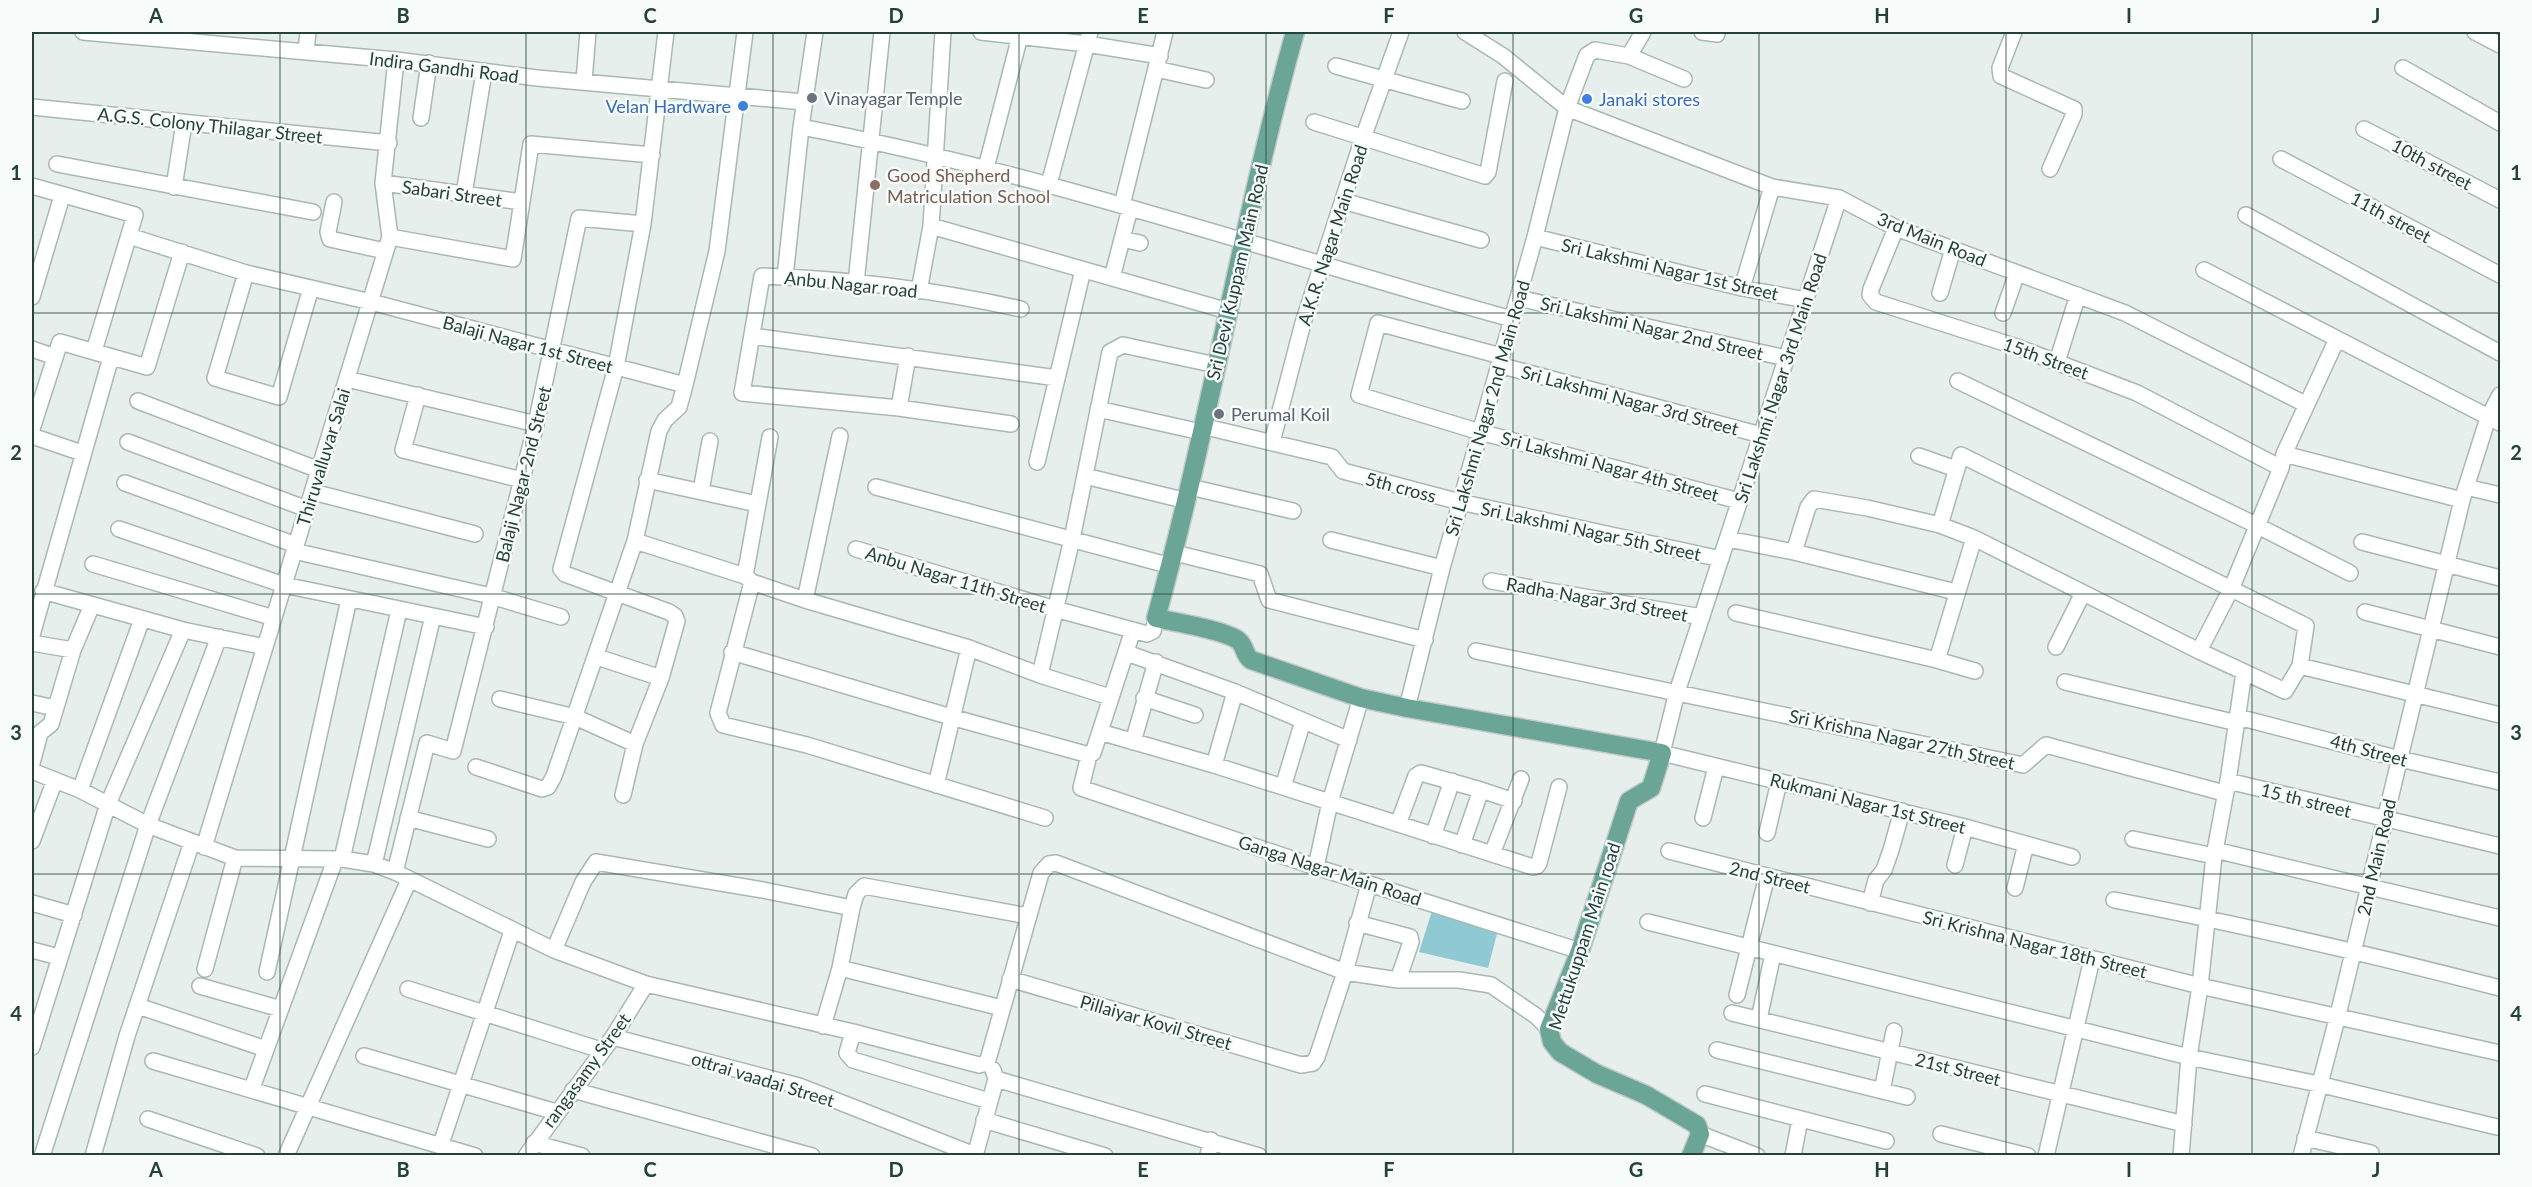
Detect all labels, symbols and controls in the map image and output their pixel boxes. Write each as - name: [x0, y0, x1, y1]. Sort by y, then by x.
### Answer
- text: A: [148, 3, 163, 27]
- text: B: [396, 3, 410, 27]
- text: C: [643, 3, 657, 27]
- text: D: [888, 3, 904, 27]
- text: E: [1137, 3, 1149, 27]
- text: F: [1383, 3, 1395, 27]
- text: G: [1629, 3, 1643, 27]
- text: H: [1874, 3, 1890, 27]
- text: I: [2126, 3, 2132, 27]
- text: J: [2372, 3, 2380, 27]
- street label: Indira Gandhi Road: [368, 47, 520, 87]
- place label: Vinayagar Temple: [824, 87, 962, 109]
- place label: Janaki stores: [1599, 88, 1700, 110]
- marker: Vinayagar Temple: [805, 91, 819, 105]
- marker: Janaki stores: [1580, 92, 1594, 106]
- place label: Velan Hardware: [605, 95, 731, 117]
- marker: Velan Hardware: [736, 99, 750, 113]
- street label: A.G.S. Colony Thilagar Street: [97, 102, 324, 148]
- street label: 10th street: [2388, 134, 2476, 195]
- street label: A.K.R. Nagar Main Road: [1292, 142, 1372, 328]
- text: 1: [10, 160, 22, 184]
- text: 1: [2510, 160, 2522, 184]
- street label: Sri Devi Kuppam Main Road: [1201, 162, 1273, 382]
- place label: Good Shepherd Matriculation School: [887, 164, 1050, 207]
- street label: Sabari Street: [401, 175, 504, 211]
- marker: Good Shepherd Matriculation School: [868, 178, 882, 192]
- street label: 11th street: [2347, 187, 2435, 248]
- street label: 3rd Main Road: [1874, 207, 1990, 271]
- street label: Sri Lakshmi Nagar 1st Street: [1559, 233, 1781, 305]
- street label: Sri Lakshmi Nagar 3rd Main Road: [1729, 250, 1831, 506]
- street label: Anbu Nagar road: [783, 266, 919, 302]
- street label: Sri Lakshmi Nagar 2nd Main Road: [1440, 278, 1534, 538]
- street label: Sri Lakshmi Nagar 2nd Street: [1538, 292, 1766, 364]
- street label: Balaji Nagar 1st Street: [441, 311, 616, 377]
- street label: 15th Street: [2000, 332, 2092, 384]
- street label: Sri Lakshmi Nagar 3rd Street: [1519, 360, 1742, 440]
- street label: Balaji Nagar 2nd Street: [490, 383, 556, 564]
- street label: Thiruvalluvar Salai: [292, 385, 354, 529]
- place label: Perumal Koil: [1231, 403, 1330, 425]
- marker: Perumal Koil: [1212, 407, 1226, 421]
- street label: Sri Lakshmi Nagar 4th Street: [1499, 426, 1722, 506]
- text: 2: [10, 440, 22, 464]
- text: 2: [2510, 440, 2522, 464]
- street label: 5th cross: [1363, 467, 1439, 507]
- street label: Sri Lakshmi Nagar 5th Street: [1479, 497, 1704, 565]
- street label: Anbu Nagar 11th Street: [863, 541, 1050, 617]
- street label: Radha Nagar 3rd Street: [1504, 572, 1690, 626]
- street label: Sri Krishna Nagar 27th Street: [1787, 704, 2017, 774]
- text: 3: [10, 720, 22, 744]
- text: 3: [2510, 720, 2522, 744]
- street label: 4th Street: [2328, 729, 2410, 771]
- street label: Rukmani Nagar 1st Street: [1768, 768, 1969, 838]
- street label: 15 th street: [2259, 778, 2354, 822]
- street label: 2nd Main Road: [2352, 796, 2400, 918]
- street label: Ganga Nagar Main Road: [1236, 830, 1424, 910]
- street label: Mettukuppam Main road: [1543, 840, 1625, 1032]
- street label: 2nd Street: [1727, 856, 1813, 898]
- street label: Sri Krishna Nagar 18th Street: [1921, 905, 2150, 983]
- street label: Pillaiyar Kovil Street: [1078, 990, 1235, 1054]
- text: 4: [10, 1001, 22, 1025]
- text: 4: [2510, 1001, 2522, 1025]
- street label: rangasamy Street: [537, 1008, 635, 1131]
- street label: ottrai vaadai Street: [689, 1047, 838, 1111]
- street label: 21st Street: [1913, 1048, 2003, 1090]
- text: A: [148, 1157, 163, 1181]
- text: B: [396, 1157, 410, 1181]
- text: C: [643, 1157, 657, 1181]
- text: D: [888, 1157, 904, 1181]
- text: E: [1137, 1157, 1149, 1181]
- text: F: [1383, 1157, 1395, 1181]
- text: G: [1629, 1157, 1643, 1181]
- text: H: [1874, 1157, 1890, 1181]
- text: I: [2126, 1157, 2132, 1181]
- text: J: [2372, 1157, 2380, 1181]

